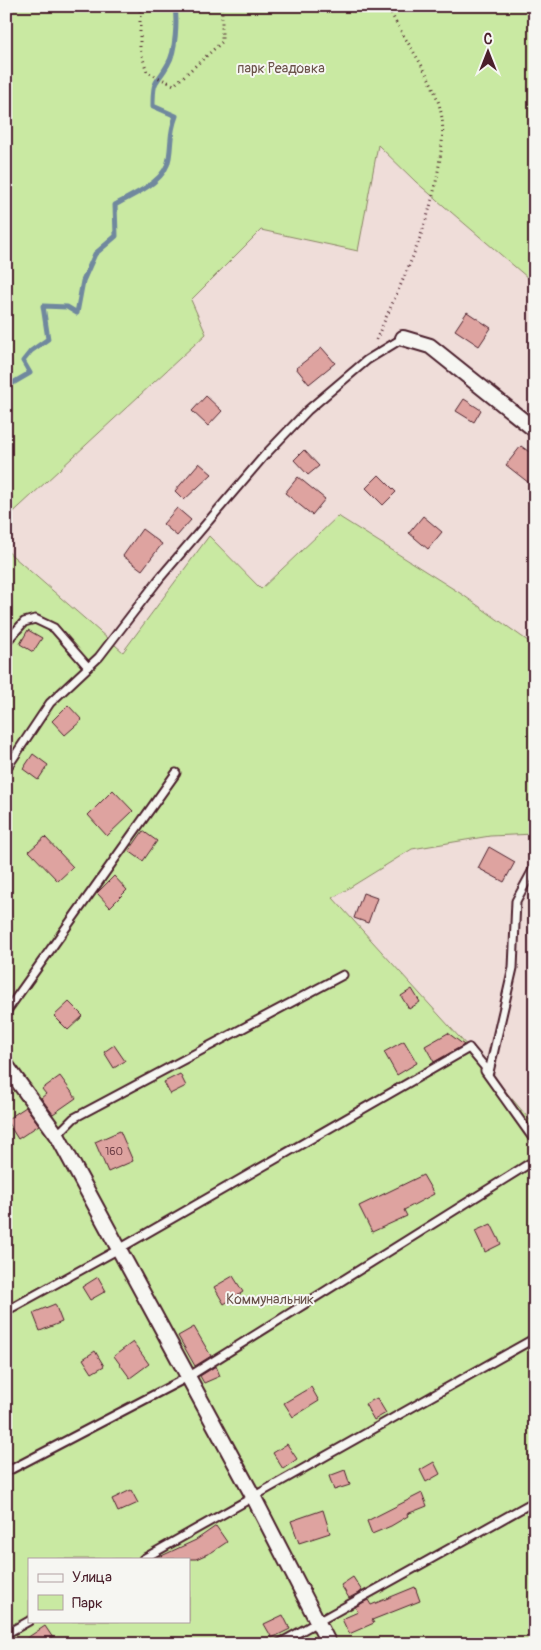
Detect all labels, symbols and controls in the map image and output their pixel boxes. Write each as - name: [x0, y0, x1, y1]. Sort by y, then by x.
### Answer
- north arrow: [464, 28, 514, 78]
- text: С: [484, 31, 493, 48]
- park label: парк Реадовка: [237, 60, 325, 77]
- house number: 160: [105, 1145, 123, 1158]
- park label: Коммунальник: [226, 1291, 314, 1308]
- legend: [28, 1558, 190, 1622]
- text: Улица: [72, 1568, 112, 1587]
- text: Парк: [72, 1594, 103, 1613]

